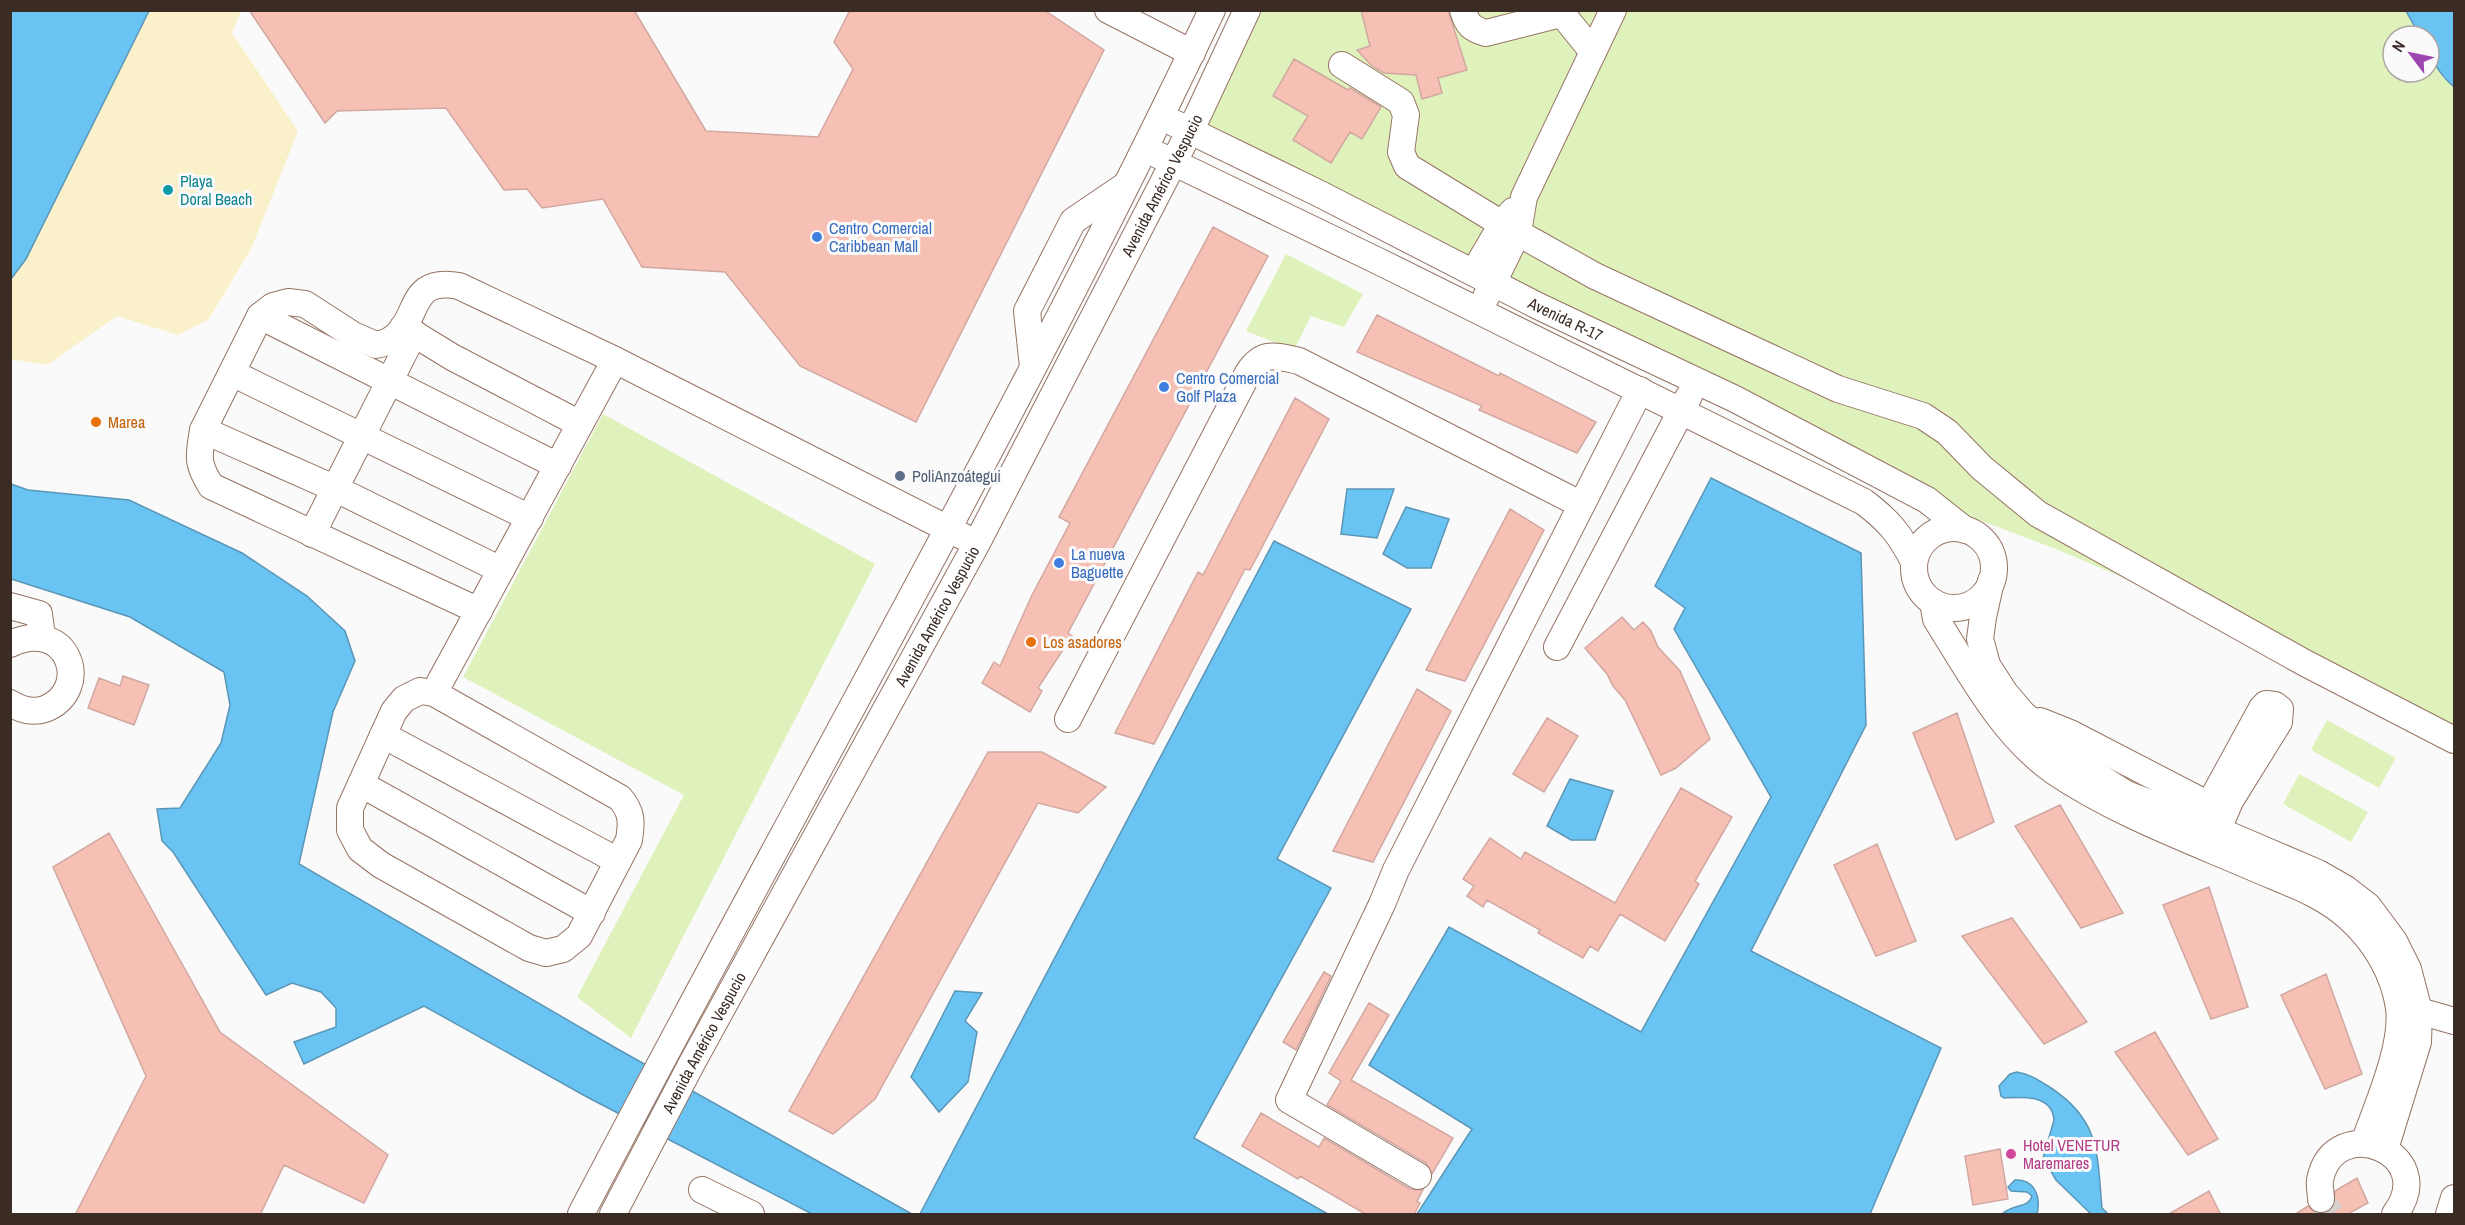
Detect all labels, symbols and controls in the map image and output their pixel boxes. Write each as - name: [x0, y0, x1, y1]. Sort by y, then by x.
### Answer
- north arrow: [2381, 24, 2441, 84]
- text: N: [2386, 36, 2410, 56]
- street label: Avenida Américo Vespucio: [1115, 110, 1208, 261]
- place label: Playa Doral Beach: [180, 170, 252, 210]
- marker: Playa Doral Beach: [161, 183, 175, 197]
- place label: Centro Comercial Caribbean Mall: [829, 217, 932, 257]
- marker: Centro Comercial Caribbean Mall: [810, 230, 824, 244]
- street label: Avenida R-17: [1524, 291, 1607, 346]
- place label: Centro Comercial Golf Plaza: [1176, 367, 1279, 407]
- marker: Centro Comercial Golf Plaza: [1157, 380, 1171, 394]
- place label: Marea: [108, 411, 146, 433]
- marker: Marea: [89, 415, 103, 429]
- place label: PoliAnzoátegui: [912, 465, 1001, 487]
- marker: PoliAnzoátegui: [893, 469, 907, 483]
- street label: Avenida Américo Vespucio: [889, 542, 984, 691]
- place label: La nueva Baguette: [1071, 543, 1126, 583]
- marker: La nueva Baguette: [1052, 556, 1066, 570]
- place label: Los asadores: [1043, 631, 1122, 653]
- marker: Los asadores: [1024, 635, 1038, 649]
- street label: Avenida Américo Vespucio: [656, 968, 751, 1118]
- place label: Hotel VENETUR Maremares: [2023, 1134, 2120, 1174]
- marker: Hotel VENETUR Maremares: [2004, 1147, 2018, 1161]

